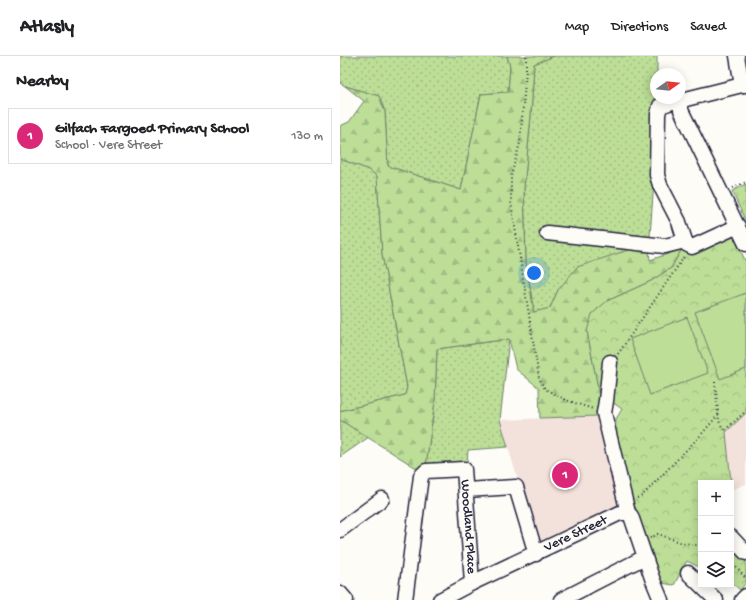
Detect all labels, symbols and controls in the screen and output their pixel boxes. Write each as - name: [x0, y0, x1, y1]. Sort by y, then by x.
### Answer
- text: Atlasly: [20, 16, 74, 39]
- text: Map: [565, 19, 589, 36]
- text: Directions: [611, 19, 668, 36]
- text: Saved: [690, 19, 726, 36]
- north arrow: [650, 68, 686, 104]
- text: Nearby: [16, 72, 69, 92]
- text: Gilfach Fargoed Primary School: [55, 120, 249, 138]
- text: 1: [27, 129, 33, 144]
- text: 130 m: [291, 129, 323, 144]
- text: School · Vere Street: [55, 138, 162, 153]
- your location: [524, 263, 544, 283]
- pin: 1: [552, 460, 578, 490]
- street label: Woodland Place: [456, 479, 480, 575]
- map controls: [698, 480, 734, 588]
- button: +: [698, 480, 734, 516]
- street label: Vere Street: [541, 511, 611, 557]
- button: −: [698, 516, 734, 552]
- button: layers: [698, 552, 734, 588]

